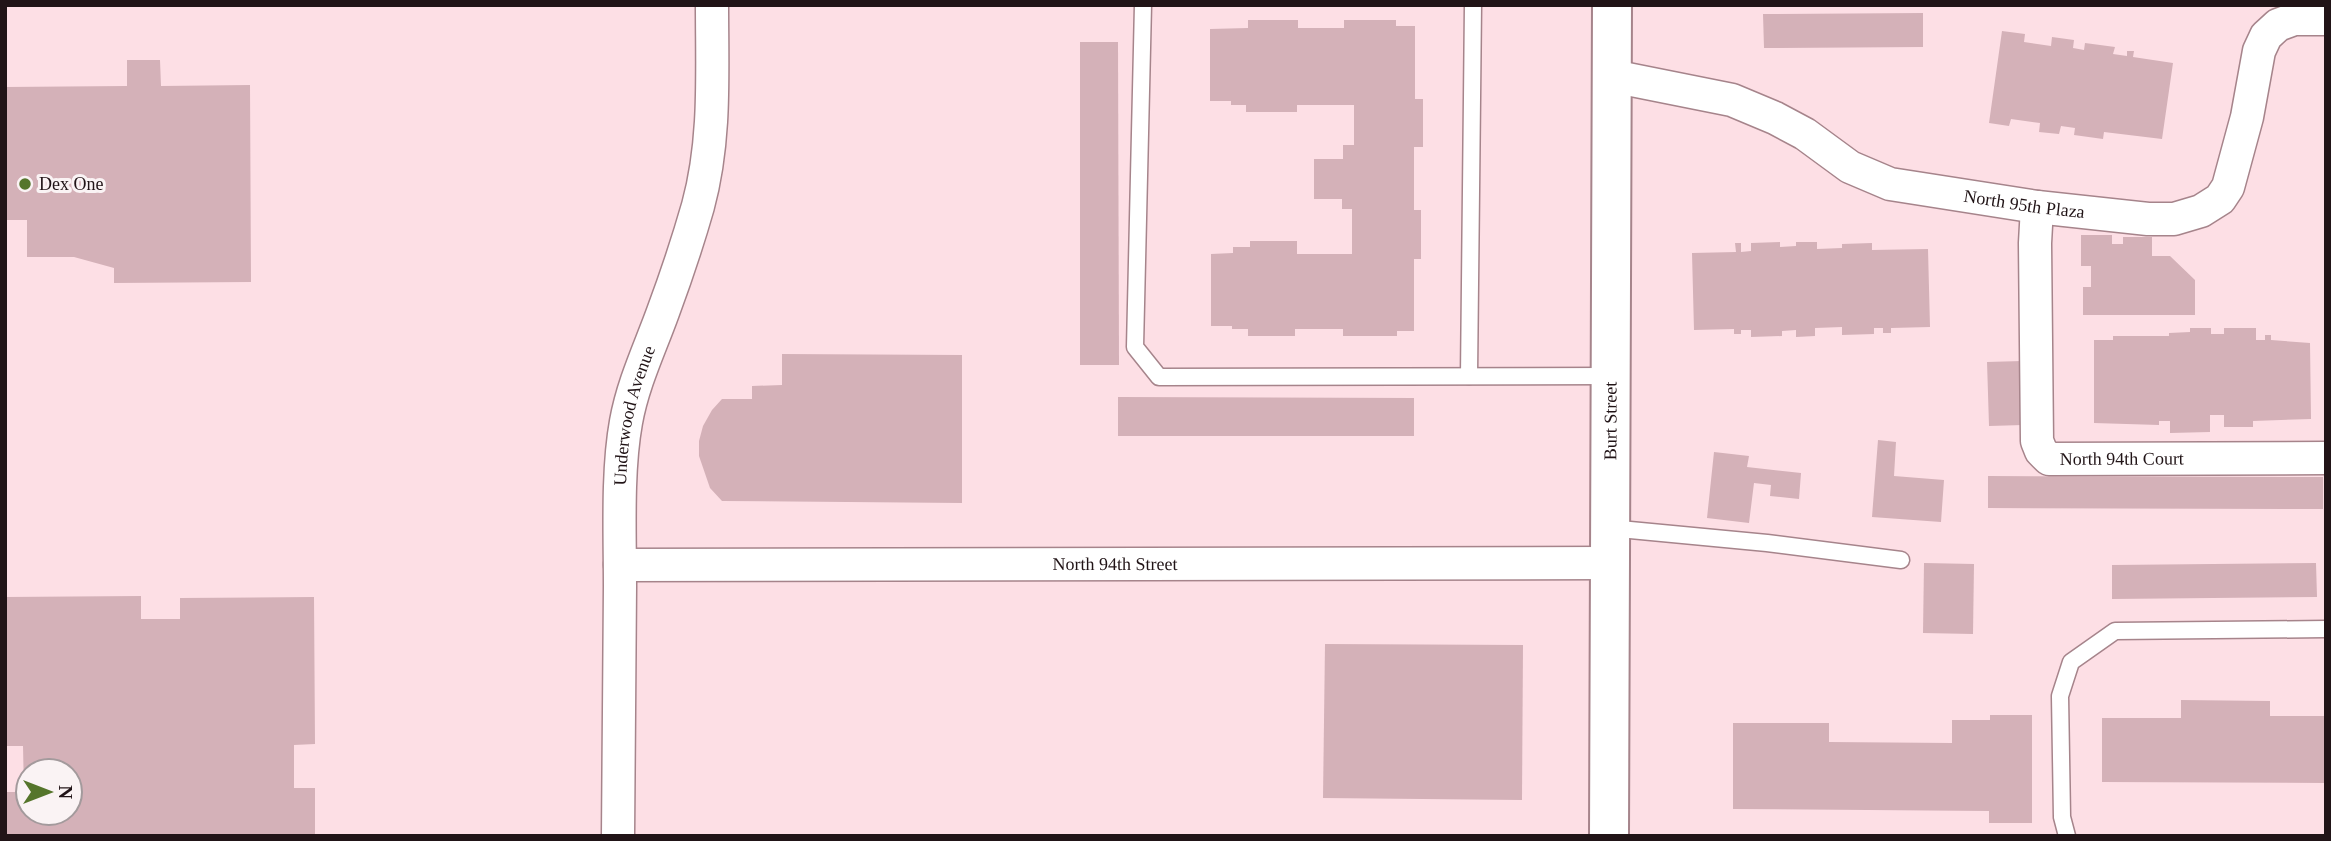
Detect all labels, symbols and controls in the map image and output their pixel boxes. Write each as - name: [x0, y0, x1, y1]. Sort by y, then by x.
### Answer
- place label: Dex One: [39, 174, 103, 194]
- marker: Dex One: [17, 176, 33, 192]
- street label: North 95th Plaza: [1962, 186, 2086, 222]
- street label: Underwood Avenue: [610, 343, 659, 486]
- street label: Burt Street: [1600, 382, 1621, 460]
- street label: North 94th Court: [2060, 449, 2184, 469]
- street label: North 94th Street: [1052, 554, 1178, 574]
- north arrow: [14, 757, 84, 827]
- text: N: [55, 785, 76, 799]

